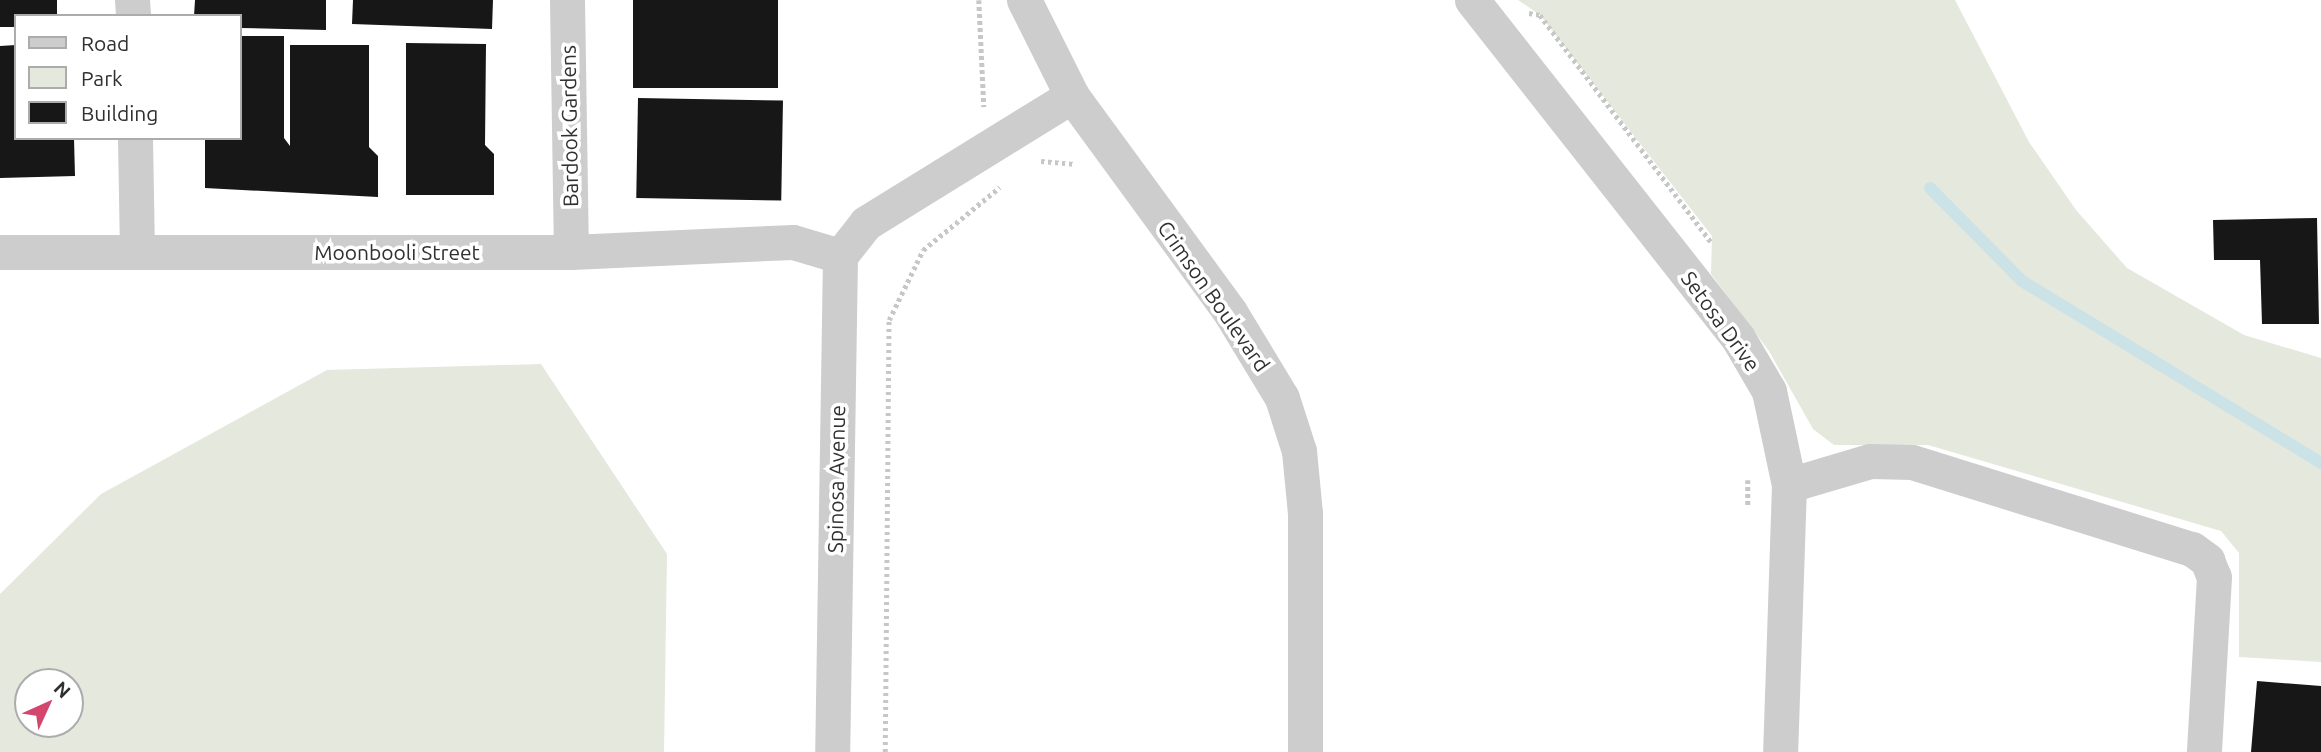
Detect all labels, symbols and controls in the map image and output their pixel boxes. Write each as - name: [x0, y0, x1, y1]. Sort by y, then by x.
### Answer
- legend: [14, 14, 242, 140]
- text: Road: [81, 31, 129, 55]
- street label: Bardook Gardens: [555, 45, 583, 207]
- text: Park: [81, 66, 123, 90]
- text: Building: [81, 101, 158, 125]
- street label: Crimson Boulevard: [1153, 216, 1275, 376]
- street label: Moonbooli Street: [314, 239, 480, 265]
- street label: Setosa Drive: [1676, 266, 1766, 376]
- street label: Spinosa Avenue: [822, 405, 850, 553]
- north arrow: [14, 668, 84, 738]
- text: N: [50, 677, 75, 702]

